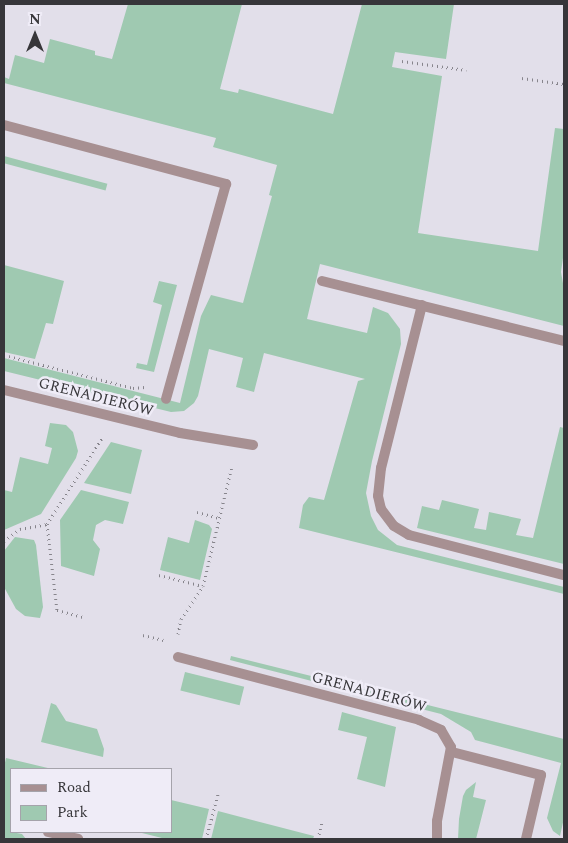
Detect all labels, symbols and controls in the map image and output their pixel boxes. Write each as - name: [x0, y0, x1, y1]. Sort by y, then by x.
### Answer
- text: N: [29, 9, 41, 30]
- north arrow: [10, 10, 60, 60]
- street label: GRENADIERÓW: [37, 374, 155, 420]
- street label: GRENADIERÓW: [310, 668, 428, 716]
- legend: [10, 768, 172, 833]
- text: Road: [57, 776, 91, 799]
- text: Park: [57, 801, 88, 824]

